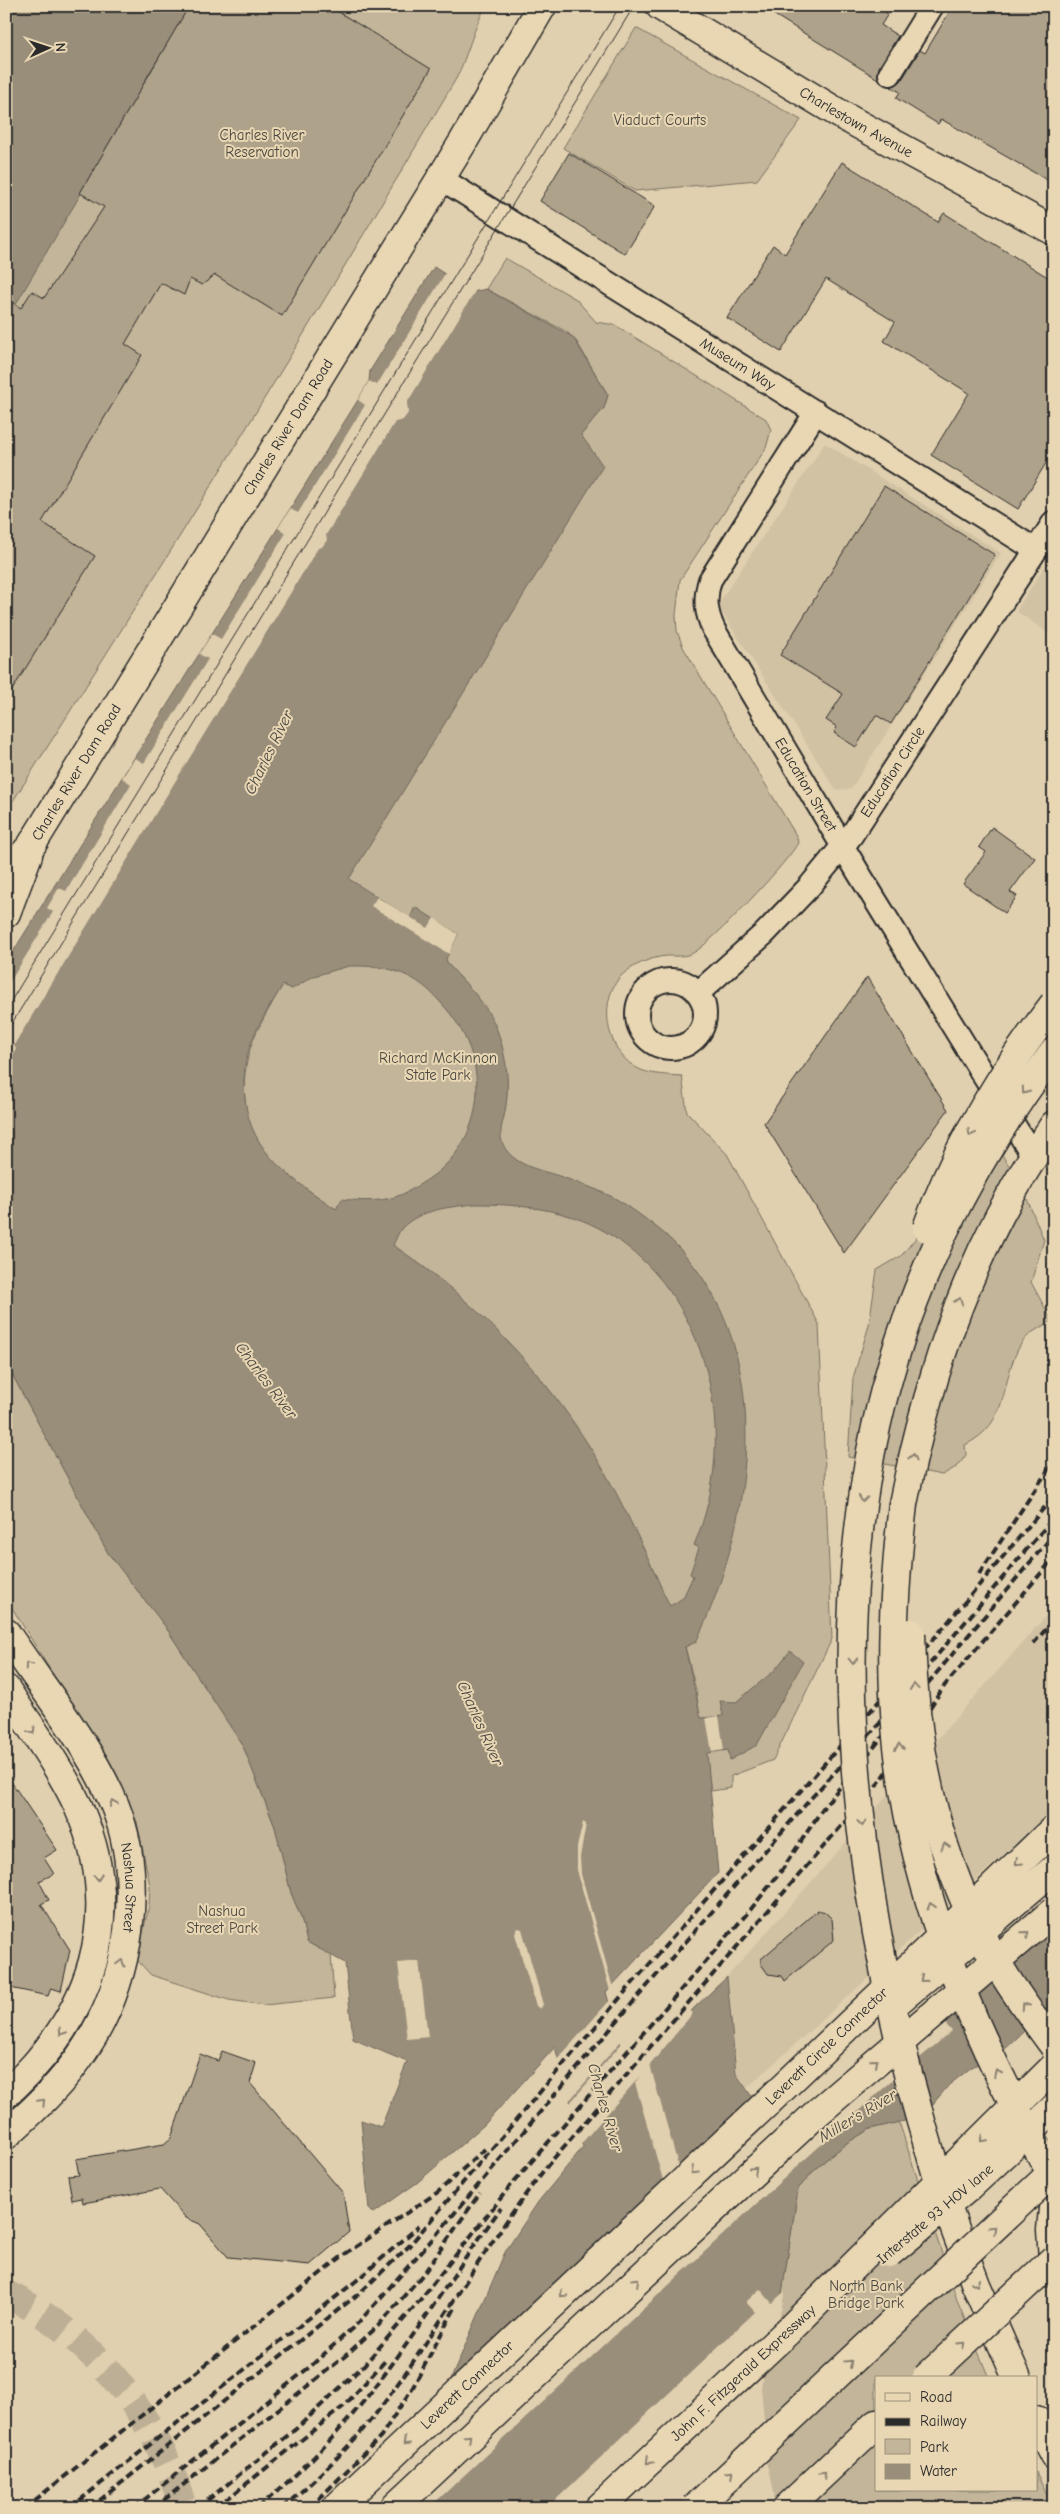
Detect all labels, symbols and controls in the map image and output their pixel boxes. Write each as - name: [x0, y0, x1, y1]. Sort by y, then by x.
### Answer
- north arrow: [22, 22, 72, 72]
- text: N: [52, 42, 69, 52]
- street label: Charlestown Avenue: [796, 83, 917, 162]
- park label: Viaduct Courts: [614, 111, 706, 129]
- park label: Charles River Reservation: [220, 126, 304, 161]
- street label: Museum Way: [697, 334, 779, 394]
- street label: Charles River Dam Road: [239, 356, 337, 499]
- street label: Charles River Dam Road: [28, 701, 125, 844]
- water label: Charles River: [241, 707, 297, 797]
- street label: Education Circle: [856, 723, 929, 821]
- street label: Education Street: [771, 734, 841, 835]
- park label: Richard McKinnon State Park: [379, 1049, 497, 1084]
- one-way arrow: [1022, 1085, 1031, 1095]
- one-way arrow: [967, 1128, 977, 1137]
- one-way arrow: [953, 1297, 964, 1306]
- water label: Charles River: [232, 1339, 301, 1423]
- one-way arrow: [907, 1452, 918, 1461]
- one-way arrow: [859, 1494, 869, 1503]
- one-way arrow: [848, 1658, 858, 1665]
- one-way arrow: [25, 1662, 34, 1671]
- water label: Charles River: [453, 1678, 507, 1769]
- one-way arrow: [908, 1683, 919, 1691]
- one-way arrow: [26, 1725, 36, 1734]
- one-way arrow: [894, 1743, 905, 1751]
- one-way arrow: [108, 1799, 119, 1808]
- one-way arrow: [856, 1819, 867, 1827]
- street label: Nashua Street: [117, 1841, 140, 1934]
- one-way arrow: [941, 1842, 951, 1851]
- one-way arrow: [1015, 1856, 1024, 1865]
- one-way arrow: [92, 1874, 103, 1882]
- park label: Nashua Street Park: [186, 1902, 258, 1937]
- one-way arrow: [927, 1903, 937, 1911]
- one-way arrow: [1020, 1932, 1029, 1940]
- one-way arrow: [115, 1958, 126, 1967]
- one-way arrow: [920, 1974, 929, 1982]
- street label: Leverett Circle Connector: [762, 1983, 892, 2109]
- one-way arrow: [1022, 2003, 1031, 2012]
- one-way arrow: [58, 2027, 68, 2036]
- one-way arrow: [870, 2059, 879, 2068]
- water label: Charles River: [584, 2061, 626, 2154]
- one-way arrow: [993, 2070, 1003, 2079]
- water label: Miller's River: [815, 2085, 900, 2147]
- one-way arrow: [36, 2098, 45, 2107]
- one-way arrow: [979, 2133, 988, 2142]
- street label: Interstate 93 HOV lane: [873, 2160, 997, 2268]
- one-way arrow: [690, 2165, 699, 2174]
- one-way arrow: [748, 2167, 757, 2176]
- one-way arrow: [987, 2225, 996, 2234]
- park label: North Bank Bridge Park: [828, 2277, 905, 2312]
- one-way arrow: [630, 2278, 639, 2287]
- one-way arrow: [970, 2278, 980, 2287]
- one-way arrow: [559, 2288, 568, 2297]
- street label: John F. Fitzgerald Expressway: [667, 2301, 820, 2445]
- street label: Leverett Connector: [417, 2337, 518, 2433]
- one-way arrow: [956, 2341, 965, 2350]
- one-way arrow: [843, 2360, 852, 2369]
- legend: [875, 2376, 1038, 2492]
- text: Road: [920, 2388, 952, 2406]
- text: Railway: [920, 2412, 967, 2430]
- one-way arrow: [463, 2435, 472, 2444]
- one-way arrow: [403, 2436, 412, 2445]
- text: Park: [920, 2438, 949, 2456]
- one-way arrow: [646, 2455, 655, 2464]
- text: Water: [920, 2462, 957, 2480]
- one-way arrow: [725, 2471, 734, 2480]
- one-way arrow: [817, 2471, 826, 2480]

